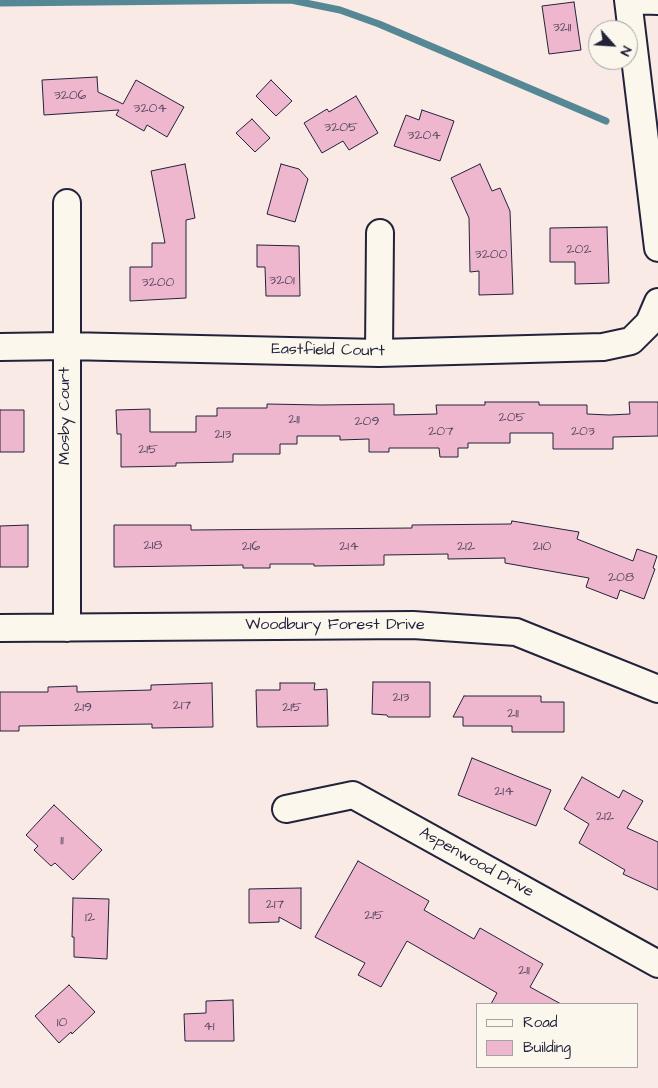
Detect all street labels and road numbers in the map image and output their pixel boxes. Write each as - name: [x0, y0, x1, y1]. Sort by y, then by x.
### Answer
- street label: Eastfield Court: [271, 340, 385, 362]
- street label: Mosby Court: [56, 367, 76, 465]
- street label: Woodbury Forest Drive: [245, 616, 425, 636]
- street label: Aspenwood Drive: [415, 824, 537, 902]

